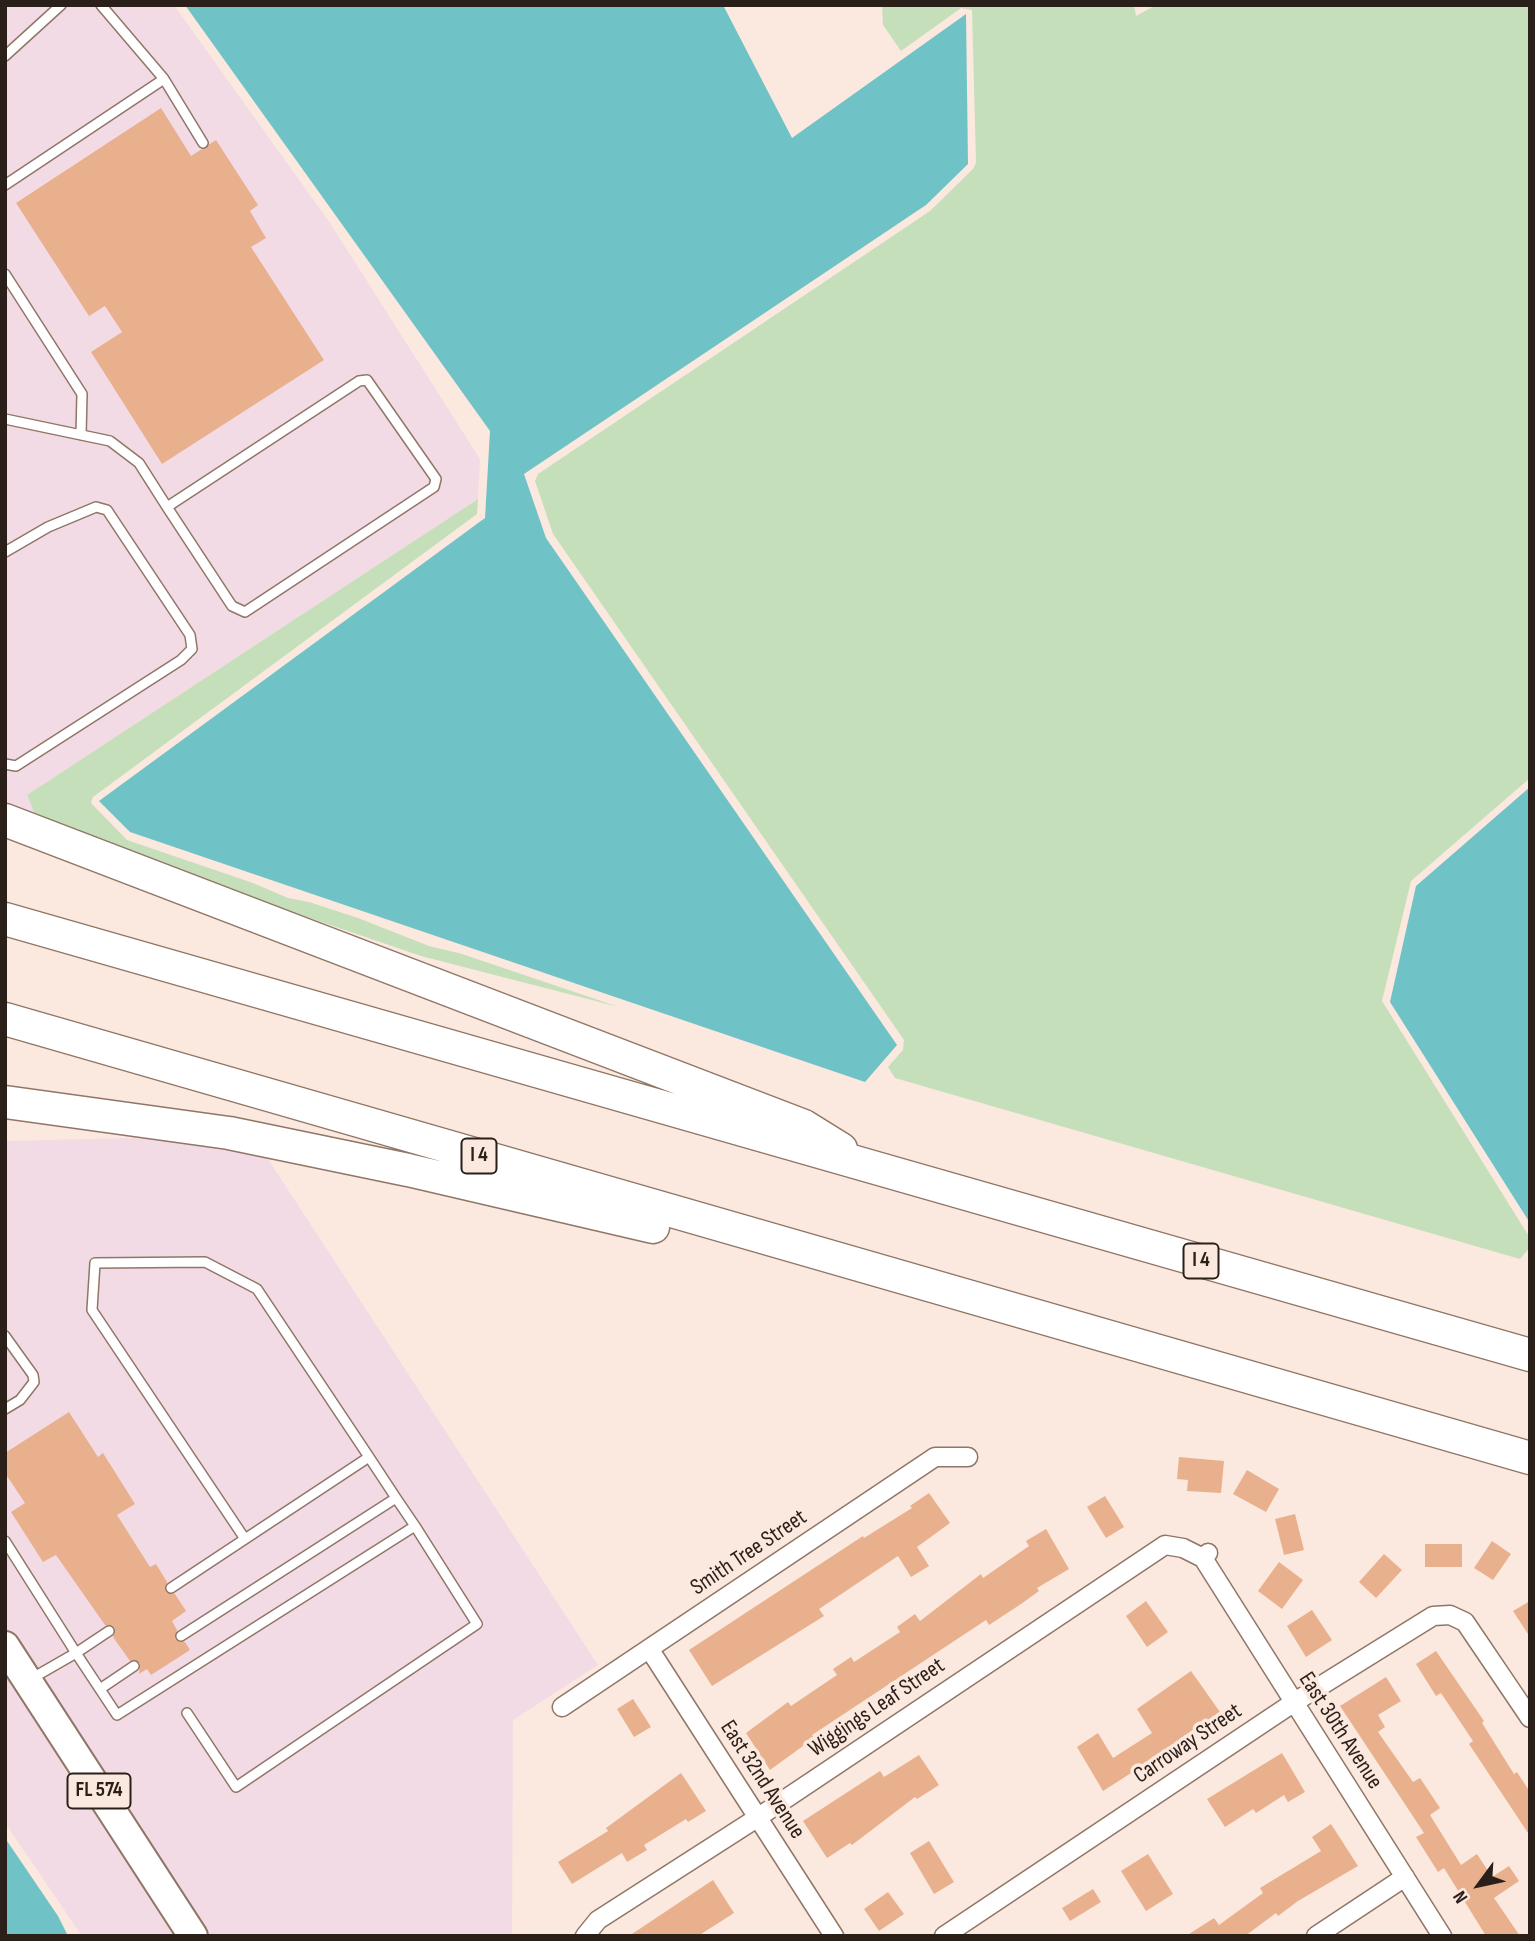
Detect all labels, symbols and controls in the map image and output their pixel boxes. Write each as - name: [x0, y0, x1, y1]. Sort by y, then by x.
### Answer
- road number: I 4: [462, 1138, 496, 1174]
- road number: I 4: [1184, 1244, 1218, 1278]
- street label: Smith Tree Street: [686, 1504, 812, 1602]
- street label: Wiggings Leaf Street: [804, 1652, 950, 1764]
- street label: East 30th Avenue: [1292, 1667, 1388, 1795]
- street label: Carroway Street: [1129, 1698, 1247, 1790]
- street label: East 32nd Avenue: [714, 1716, 810, 1844]
- road number: FL 574: [68, 1774, 130, 1809]
- north arrow: [1444, 1850, 1514, 1920]
- text: N: [1449, 1886, 1473, 1907]

